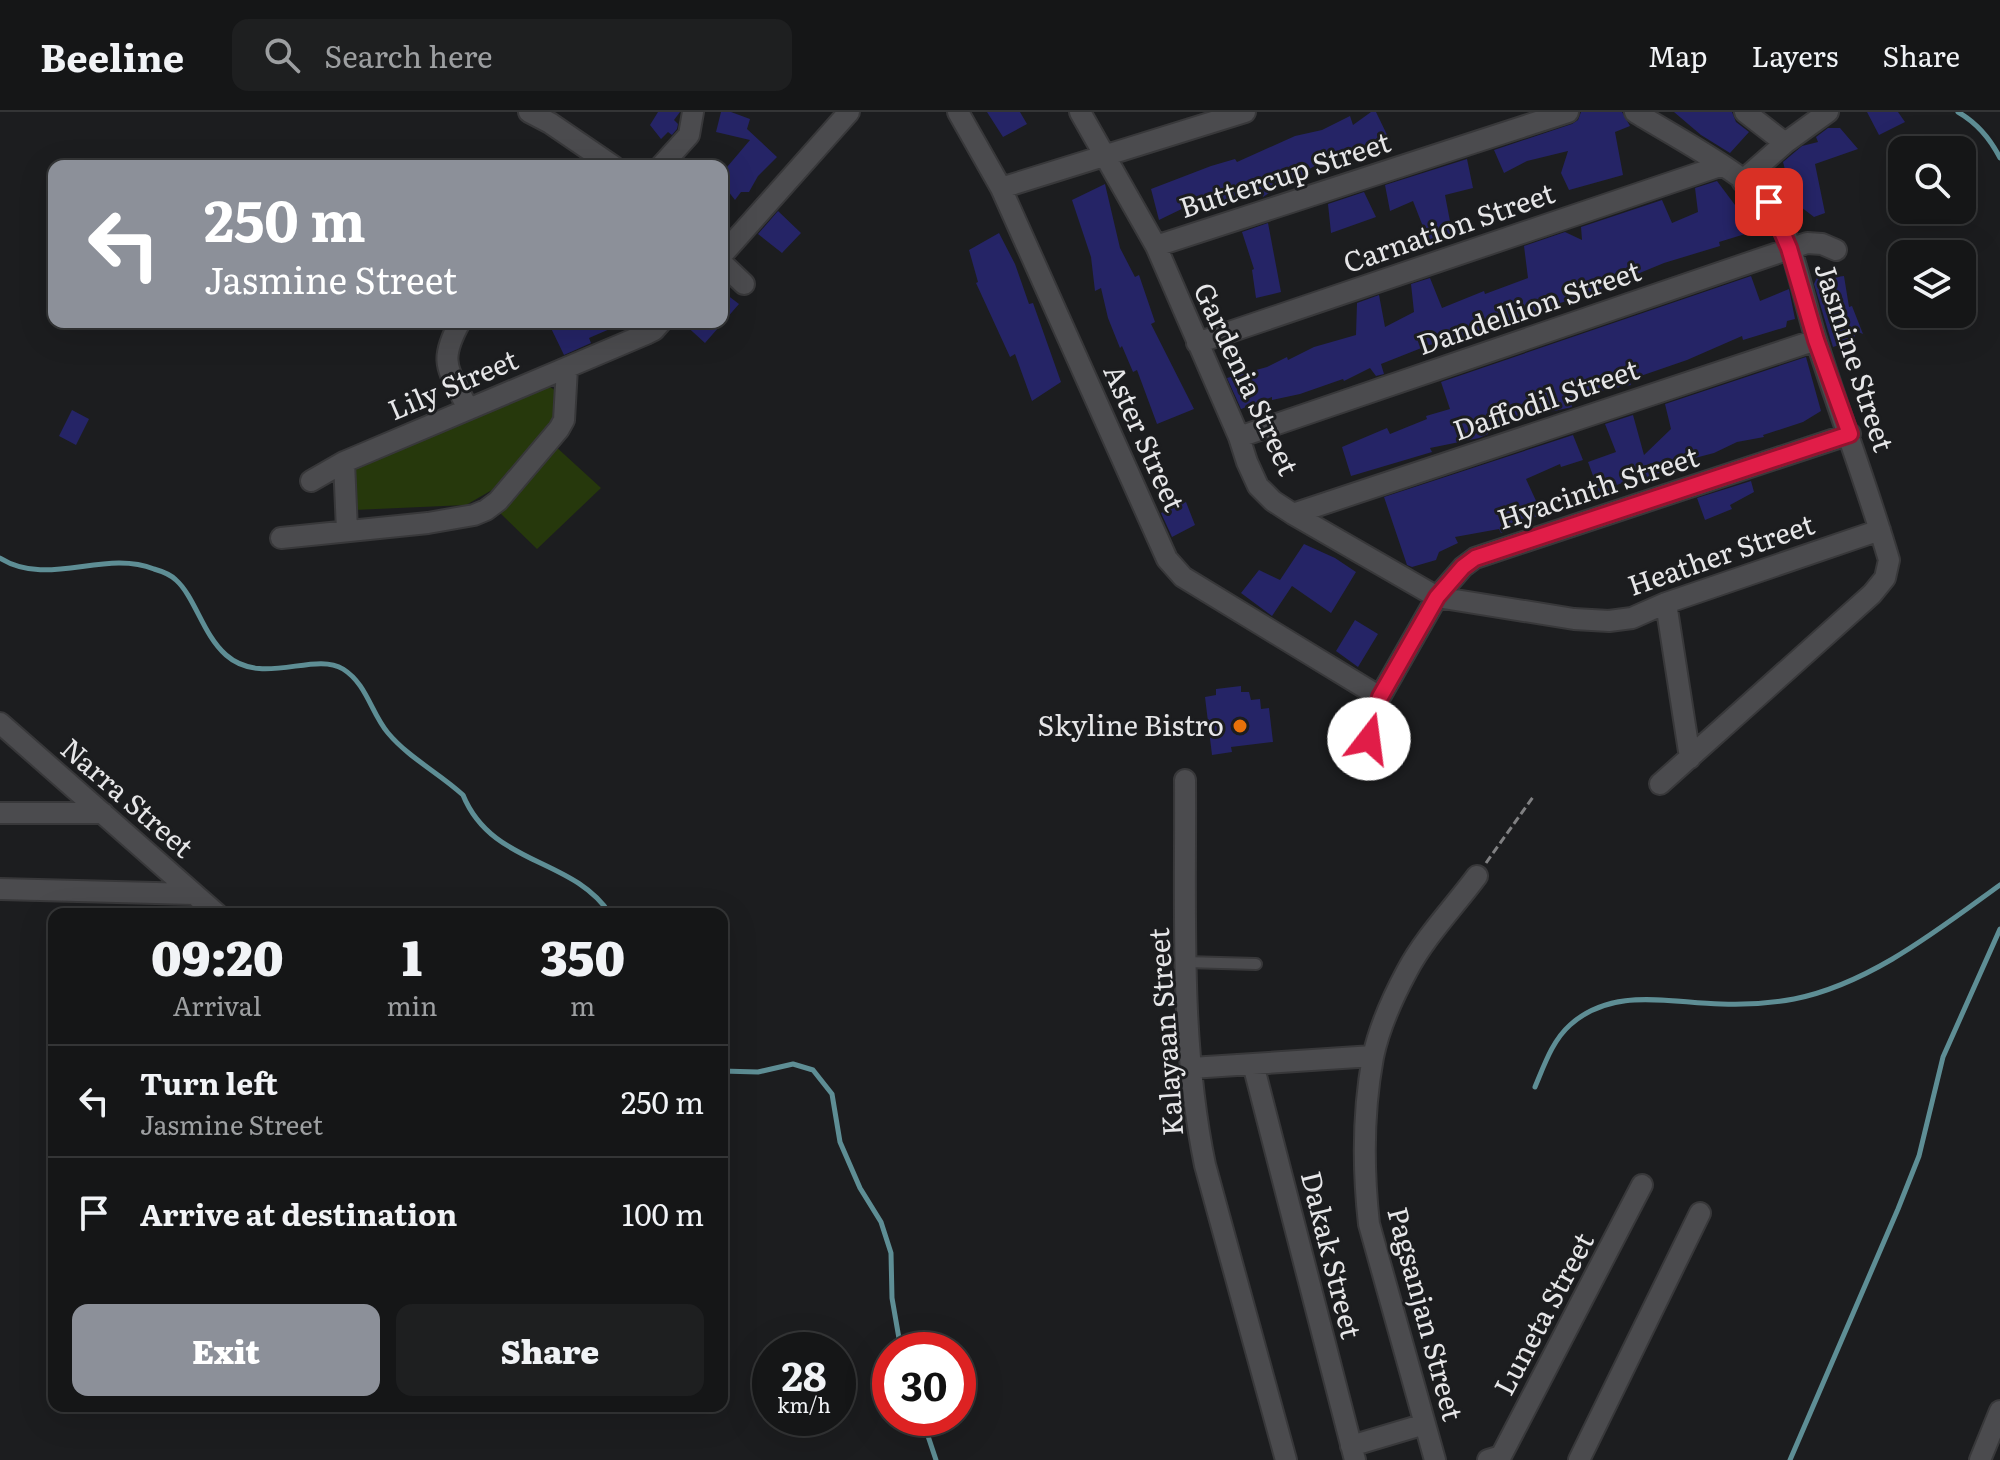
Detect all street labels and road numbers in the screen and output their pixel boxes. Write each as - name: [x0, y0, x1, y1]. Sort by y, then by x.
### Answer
- street label: Buttercup Street: [1173, 119, 1396, 227]
- street label: Carnation Street: [1337, 170, 1560, 282]
- street label: Dandellion Street: [1411, 248, 1646, 364]
- street label: Jasmine Street: [1805, 256, 1907, 457]
- street label: Gardenia Street: [1185, 275, 1311, 482]
- street label: Lily Street: [381, 337, 524, 429]
- street label: Daffodil Street: [1447, 346, 1645, 450]
- street label: Aster Street: [1095, 357, 1197, 518]
- street label: Hyacinth Street: [1491, 434, 1704, 538]
- street label: Heather Street: [1621, 501, 1820, 605]
- street label: Narra Street: [53, 727, 205, 867]
- street label: Kalayaan Street: [1136, 926, 1192, 1138]
- street label: Dakak Street: [1292, 1166, 1374, 1343]
- street label: Pagsanjan Street: [1378, 1202, 1476, 1426]
- street label: Luneta Street: [1482, 1223, 1603, 1402]

